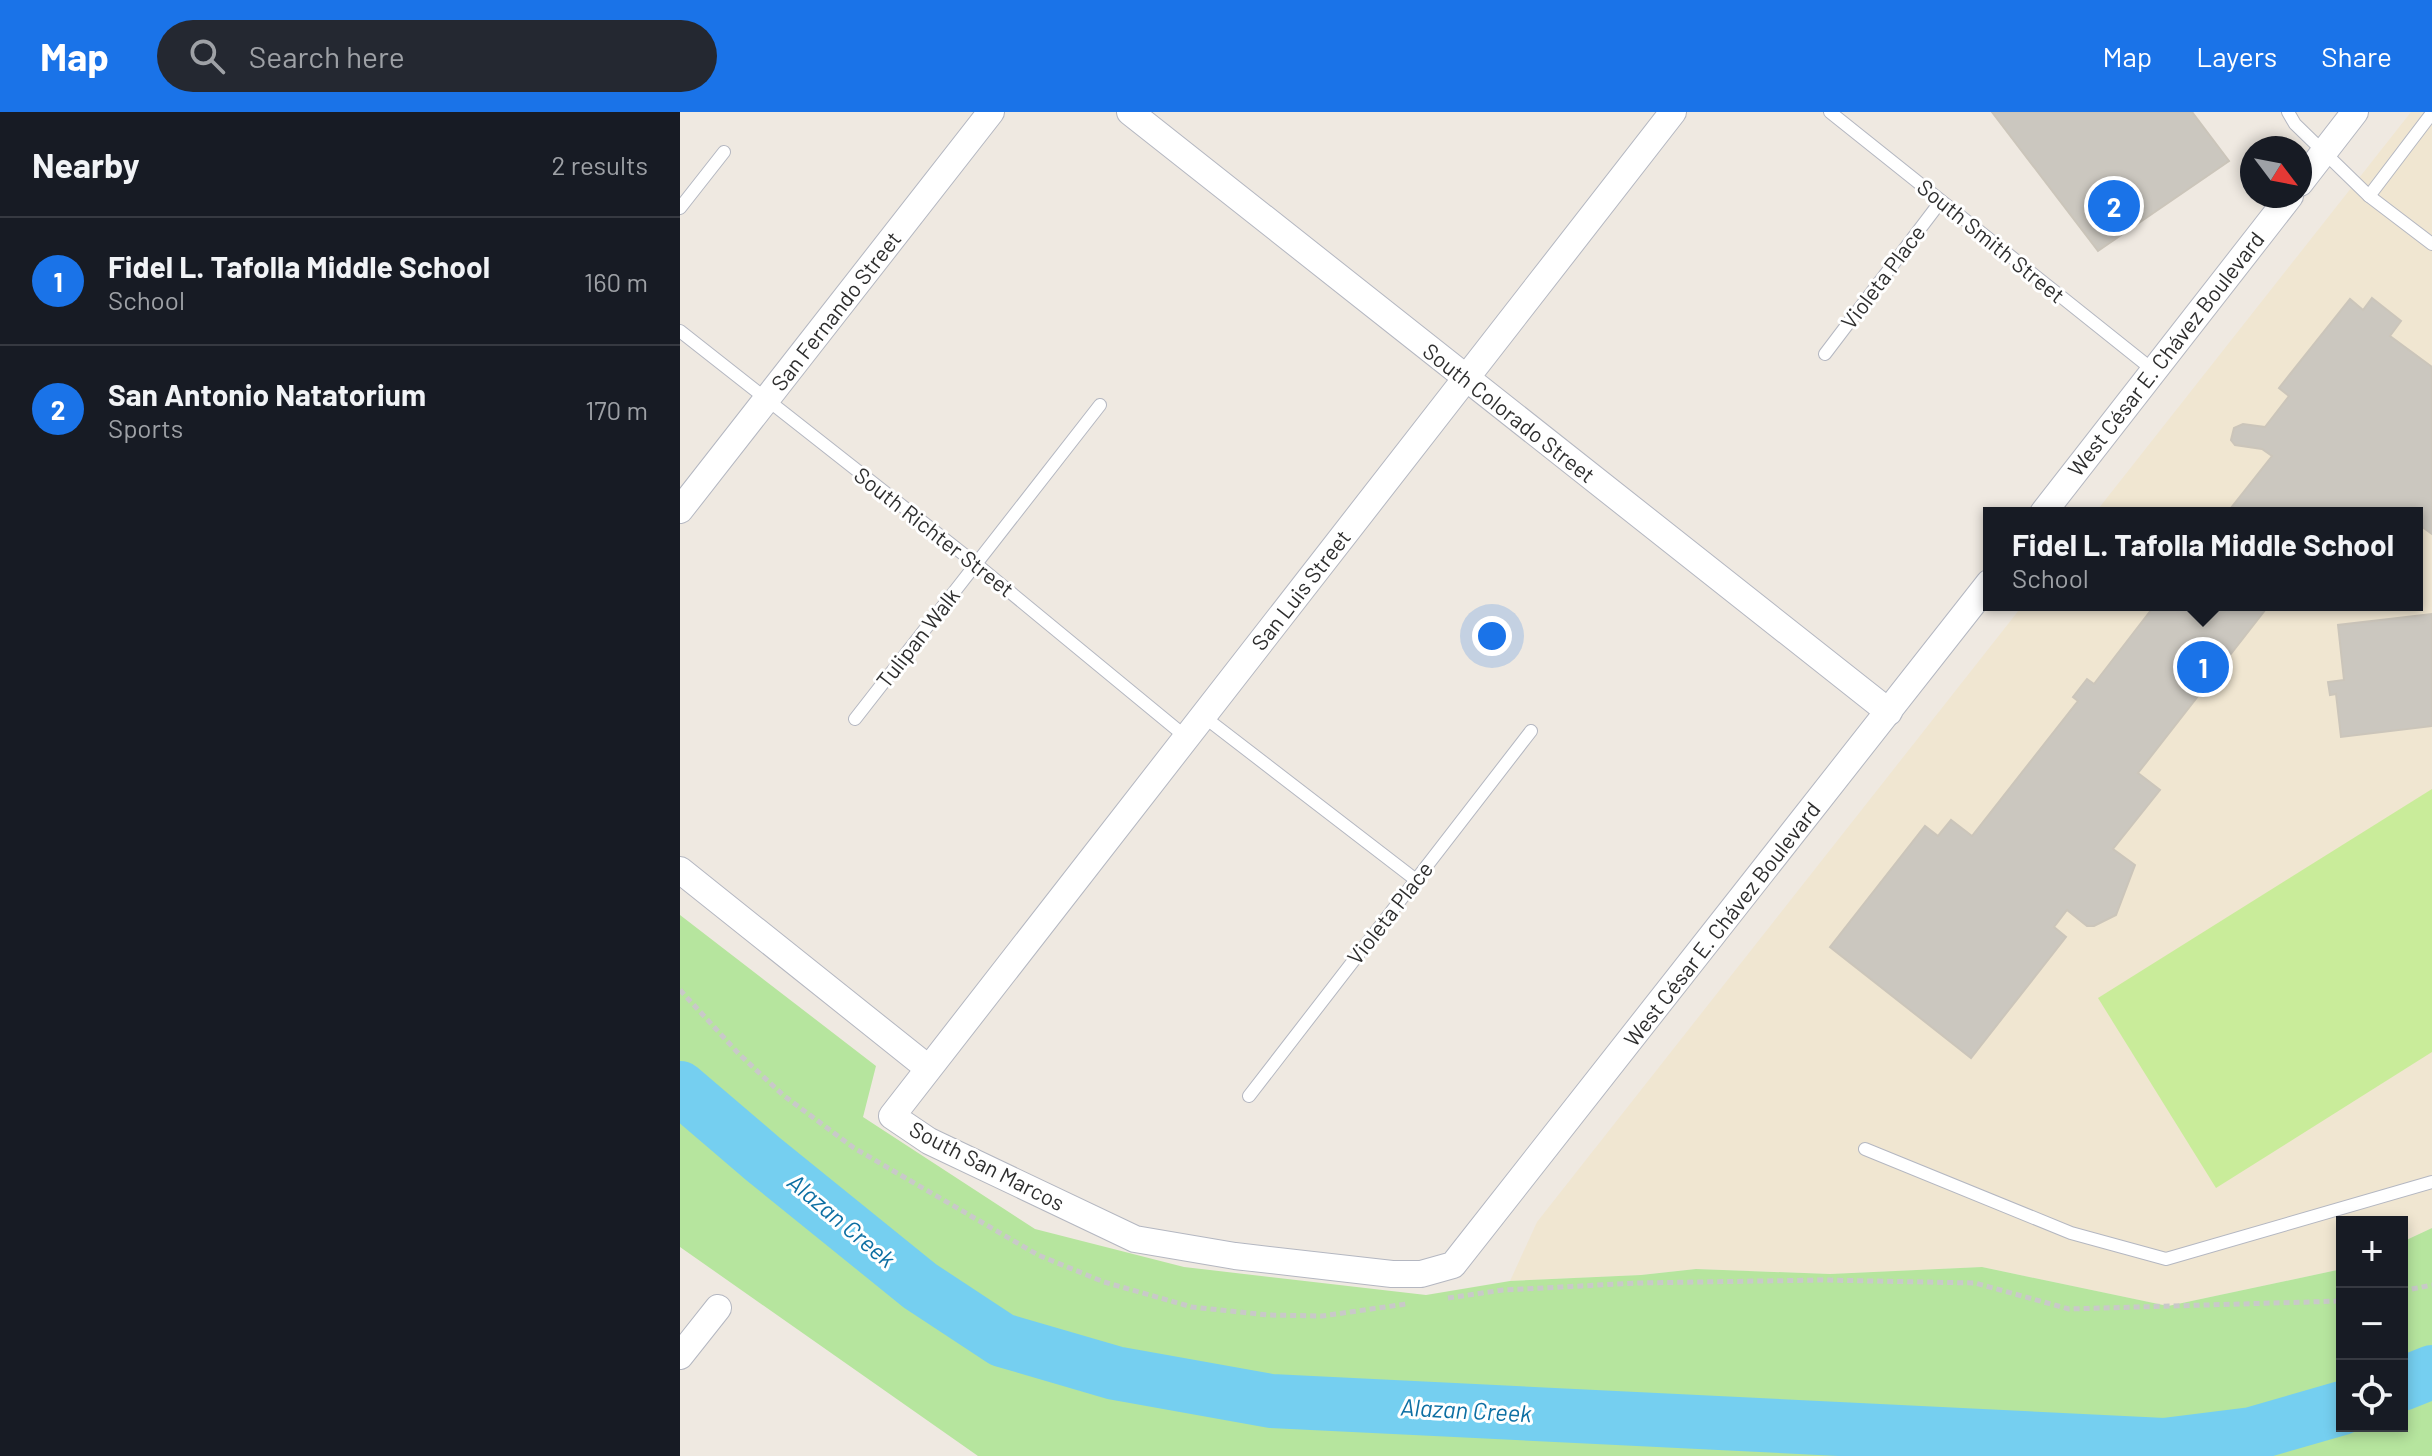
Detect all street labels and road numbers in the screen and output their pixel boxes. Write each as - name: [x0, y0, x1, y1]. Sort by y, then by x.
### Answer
- street label: South Smith Street: [1913, 173, 2070, 308]
- street label: Violeta Place: [1835, 219, 1930, 333]
- street label: San Fernando Street: [765, 226, 905, 395]
- street label: West César E. Chávez Boulevard: [2062, 226, 2269, 481]
- street label: South Colorado Street: [1419, 337, 1601, 487]
- street label: South Richter Street: [850, 461, 1020, 602]
- street label: San Luis Street: [1245, 524, 1355, 655]
- street label: Tulipan Walk: [870, 582, 964, 692]
- street label: West César E. Chávez Boulevard: [1618, 796, 1825, 1051]
- street label: Violeta Place: [1341, 856, 1437, 969]
- street label: South San Marcos: [906, 1115, 1069, 1215]

